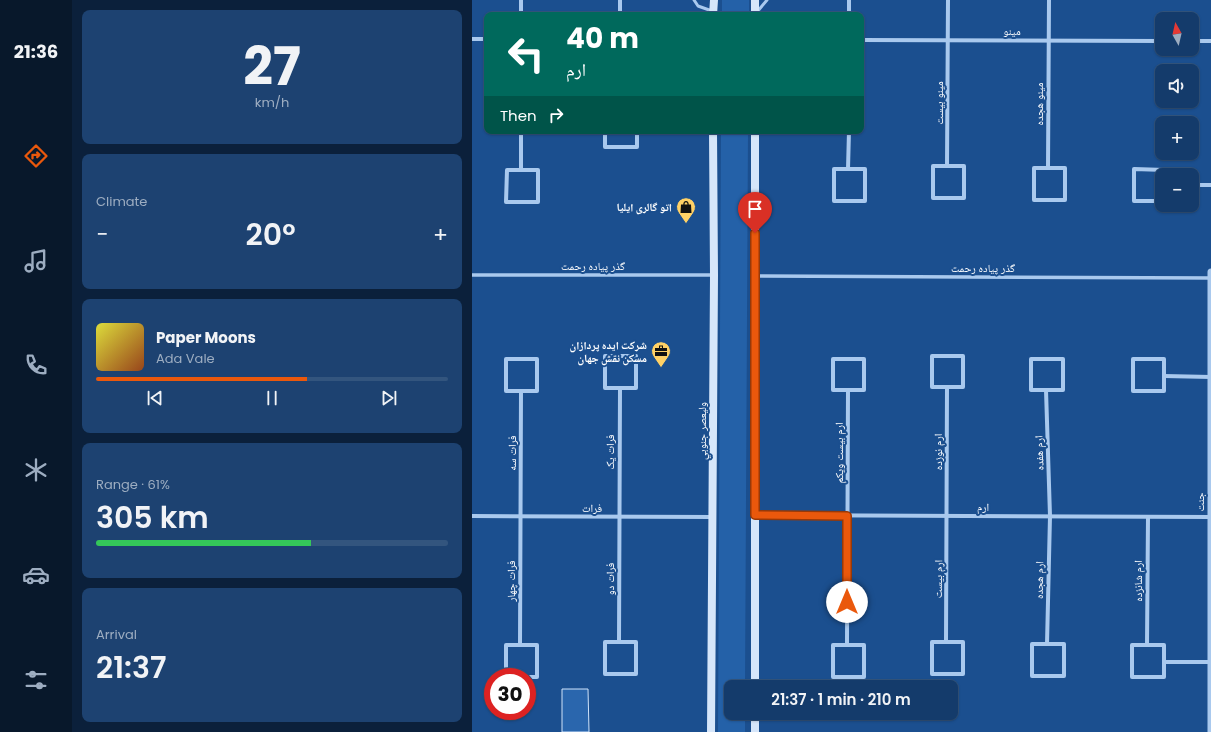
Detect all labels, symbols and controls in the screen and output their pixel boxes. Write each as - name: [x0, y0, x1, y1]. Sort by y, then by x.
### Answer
- north arrow: [1155, 12, 1199, 56]
- map controls: [1155, 12, 1199, 212]
- text: 40 m: [566, 19, 639, 58]
- street label: مینو: [1003, 23, 1021, 39]
- icon: left: [500, 28, 552, 80]
- text: 27: [243, 30, 301, 103]
- text: 21:36: [14, 39, 58, 64]
- text: ارم: [566, 57, 586, 82]
- button: sound: [1155, 64, 1199, 108]
- street label: مینو بیست: [931, 81, 947, 125]
- street label: مینو هجده: [1031, 83, 1047, 125]
- text: km/h: [255, 93, 289, 112]
- icon: right: [545, 104, 567, 126]
- text: Then: [500, 105, 537, 126]
- button: +: [1155, 116, 1199, 160]
- icon: directions: [22, 142, 50, 170]
- button: −: [1155, 168, 1199, 212]
- text: Climate: [96, 192, 147, 211]
- pin: [738, 192, 772, 233]
- shop icon: اتو گالری ایلیا: [675, 196, 697, 224]
- icon: arrive: [744, 198, 766, 220]
- place label: اتو گالری ایلیا: [617, 199, 672, 215]
- text: 20°: [246, 213, 296, 256]
- text: −: [96, 219, 108, 250]
- text: +: [433, 219, 448, 250]
- icon: music: [22, 247, 50, 275]
- street label: گذر پیاده رحمت: [561, 258, 626, 274]
- street label: گذر پیاده رحمت: [951, 260, 1016, 276]
- text: Paper Moons: [156, 327, 256, 348]
- place label: شرکت ایده پردازان مسکن نقش جهان: [570, 337, 647, 366]
- office icon: شرکت ایده پردازان مسکن نقش جهان: [650, 340, 672, 368]
- text: Ada Vale: [156, 349, 215, 368]
- icon: phone: [22, 351, 50, 379]
- icon: previous: [144, 387, 166, 409]
- icon: pause: [261, 387, 283, 409]
- icon: next: [378, 387, 400, 409]
- street label: وليعصر جنوبي: [694, 402, 711, 460]
- street label: ارم بیست ویکم: [831, 422, 847, 484]
- street label: فرات یک: [602, 434, 618, 470]
- street label: ارم نوزده: [930, 434, 946, 470]
- street label: فرات سه: [504, 435, 520, 471]
- street label: ارم هفده: [1030, 435, 1048, 471]
- icon: climate: [22, 456, 50, 484]
- text: Range · 61%: [96, 475, 170, 494]
- street label: جنت: [1192, 492, 1208, 512]
- text: 305 km: [96, 496, 209, 539]
- street label: ارم: [977, 499, 989, 515]
- street label: فرات: [582, 500, 602, 516]
- street label: فرات چهار: [503, 560, 519, 603]
- street label: ارم بیست: [930, 560, 946, 598]
- street label: ارم شانزده: [1130, 560, 1146, 602]
- icon: car: [22, 561, 50, 589]
- street label: ارم هجده: [1031, 561, 1047, 599]
- street label: فرات دو: [602, 562, 618, 595]
- position arrow: [826, 581, 868, 623]
- text: Arrival: [96, 625, 137, 644]
- text: 21:37: [96, 646, 166, 689]
- icon: filters: [22, 666, 50, 694]
- speed limit sign: 30: [484, 668, 536, 720]
- text: 21:37 · 1 min · 210 m: [771, 689, 911, 710]

